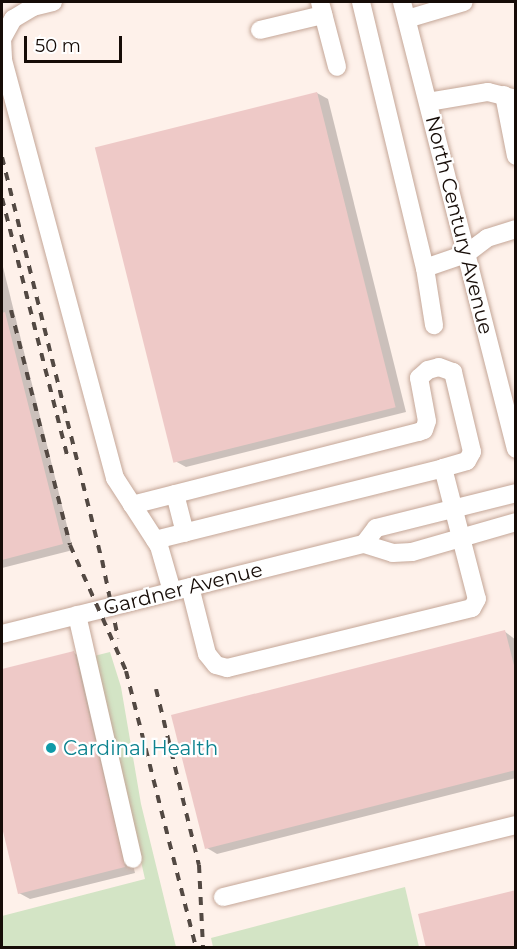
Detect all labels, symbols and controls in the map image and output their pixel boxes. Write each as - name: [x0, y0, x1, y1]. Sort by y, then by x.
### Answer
- scale bar: [27, 24, 124, 62]
- text: 50 m: [35, 35, 81, 57]
- street label: North Century Avenue: [420, 113, 498, 337]
- street label: Gardner Avenue: [101, 558, 265, 620]
- place label: Cardinal Health: [63, 736, 218, 760]
- marker: Cardinal Health: [44, 741, 58, 755]

